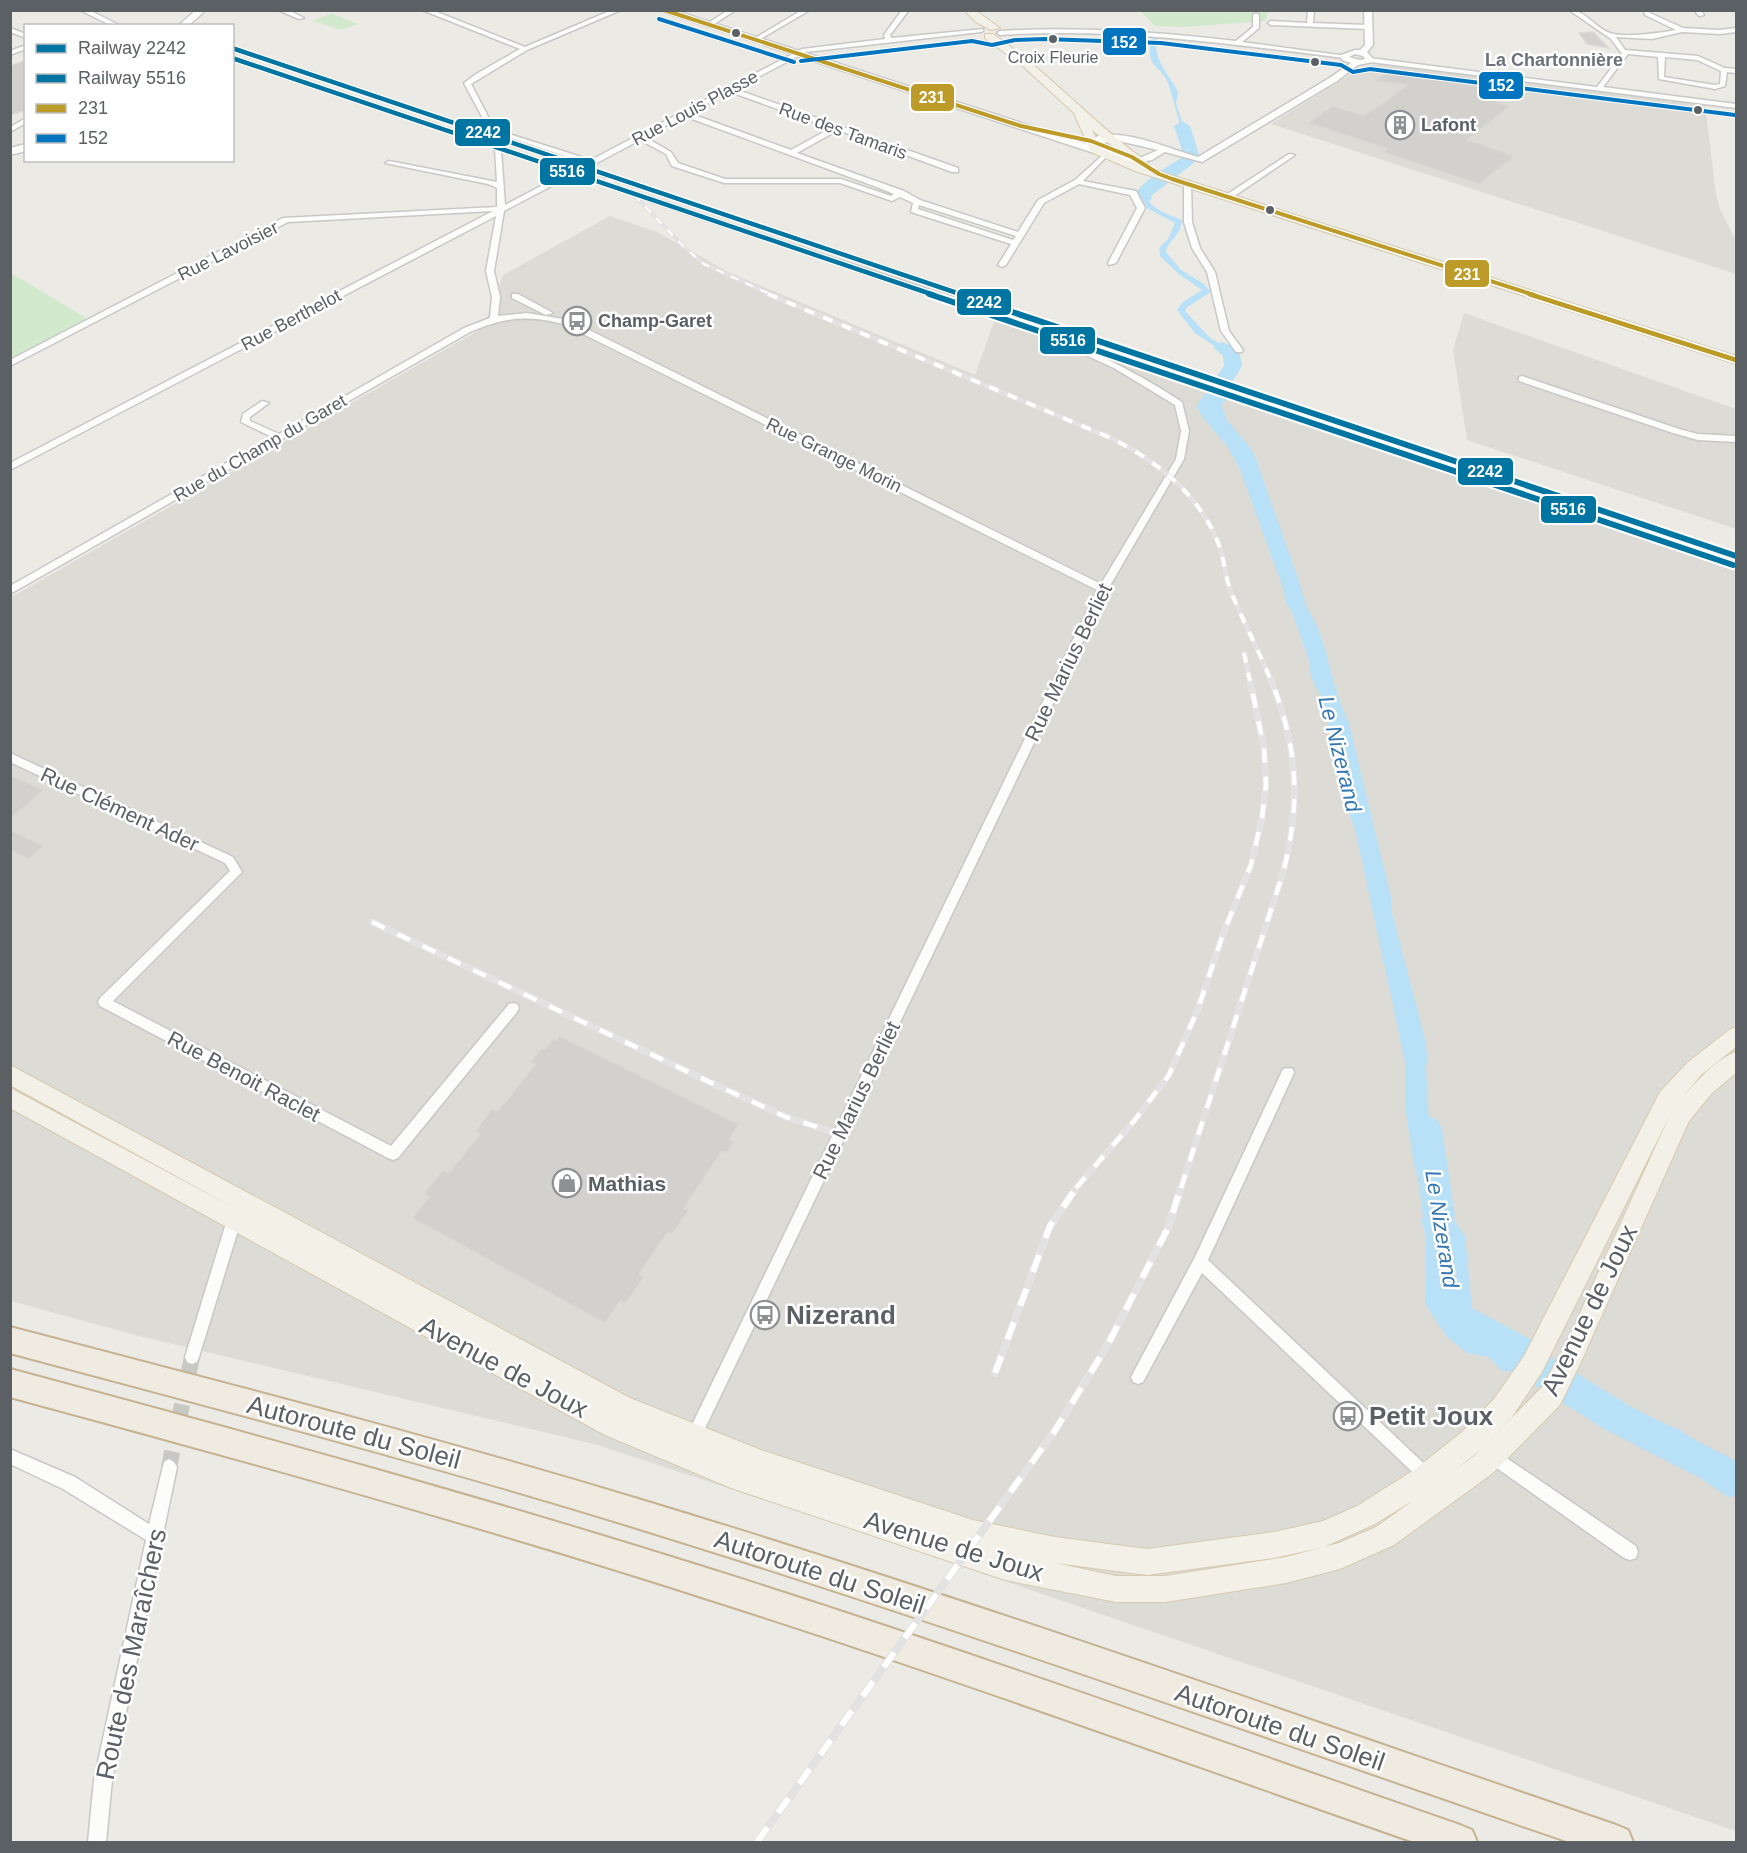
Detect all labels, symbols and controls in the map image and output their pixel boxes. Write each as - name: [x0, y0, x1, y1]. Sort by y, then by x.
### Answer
- legend: [24, 24, 234, 162]
- unlabelled marker: [730, 27, 742, 39]
- line badge: 152: [1102, 27, 1147, 56]
- marker: Croix Fleurie: [1047, 33, 1059, 45]
- text: 152: [1111, 34, 1137, 51]
- text: Railway 2242: [78, 38, 186, 58]
- place label: Croix Fleurie: [1008, 49, 1098, 66]
- district label: La Chartonnière: [1485, 50, 1623, 70]
- unlabelled marker: [1309, 56, 1321, 68]
- street label: Rue Louis Plasse: [628, 66, 762, 150]
- text: Railway 5516: [78, 68, 186, 88]
- line badge: 152: [1478, 71, 1524, 100]
- text: 152: [1488, 77, 1514, 94]
- line badge: 231: [910, 83, 955, 112]
- text: 231: [919, 89, 945, 106]
- text: 231: [78, 98, 108, 118]
- street label: Rue des Tamaris: [776, 99, 910, 163]
- unlabelled marker: [1692, 104, 1704, 116]
- building icon: Lafont: [1384, 109, 1416, 141]
- place label: Lafont: [1421, 115, 1476, 135]
- line badge: 2242: [454, 118, 511, 147]
- text: 2242: [465, 124, 501, 141]
- text: 152: [78, 128, 108, 148]
- line badge: 5516: [539, 157, 596, 186]
- text: 5516: [549, 163, 585, 180]
- unlabelled marker: [1264, 204, 1276, 216]
- street label: Rue Lavoisier: [174, 217, 282, 285]
- line badge: 231: [1444, 259, 1490, 288]
- text: 231: [1454, 266, 1480, 283]
- street label: Rue Berthelot: [238, 285, 344, 355]
- line badge: 2242: [956, 288, 1012, 316]
- text: 2242: [966, 294, 1002, 311]
- bus stop icon: Champ-Garet: [561, 305, 593, 337]
- place label: Champ-Garet: [598, 311, 712, 331]
- line badge: 5516: [1039, 326, 1096, 355]
- text: 5516: [1050, 332, 1086, 349]
- street label: Rue du Champ du Garet: [170, 390, 350, 506]
- street label: Rue Grange Morin: [763, 414, 905, 496]
- line badge: 2242: [1457, 457, 1514, 486]
- text: 2242: [1467, 463, 1503, 480]
- line badge: 5516: [1540, 495, 1597, 524]
- text: 5516: [1550, 501, 1586, 518]
- street label: Rue Marius Berliet: [1020, 579, 1116, 745]
- water label: Le Nizerand: [1314, 693, 1367, 815]
- street label: Rue Clément Ader: [37, 762, 203, 856]
- street label: Rue Marius Berliet: [808, 1017, 904, 1183]
- street label: Rue Benoit Raclet: [164, 1026, 324, 1126]
- shop icon: Mathias: [551, 1167, 583, 1199]
- water label: Le Nizerand: [1420, 1168, 1464, 1290]
- place label: Mathias: [588, 1172, 666, 1195]
- street label: Avenue de Joux: [1535, 1220, 1643, 1400]
- bus stop icon: Nizerand: [749, 1299, 781, 1331]
- place label: Nizerand: [786, 1300, 896, 1330]
- street label: Avenue de Joux: [415, 1310, 593, 1424]
- street label: Autoroute du Soleil: [244, 1389, 464, 1475]
- bus stop icon: Petit Joux: [1332, 1400, 1364, 1432]
- place label: Petit Joux: [1369, 1401, 1494, 1431]
- street label: Avenue de Joux: [861, 1504, 1047, 1588]
- street label: Autoroute du Soleil: [711, 1524, 929, 1620]
- street label: Route des Maraîchers: [90, 1526, 172, 1782]
- street label: Autoroute du Soleil: [1171, 1677, 1389, 1777]

